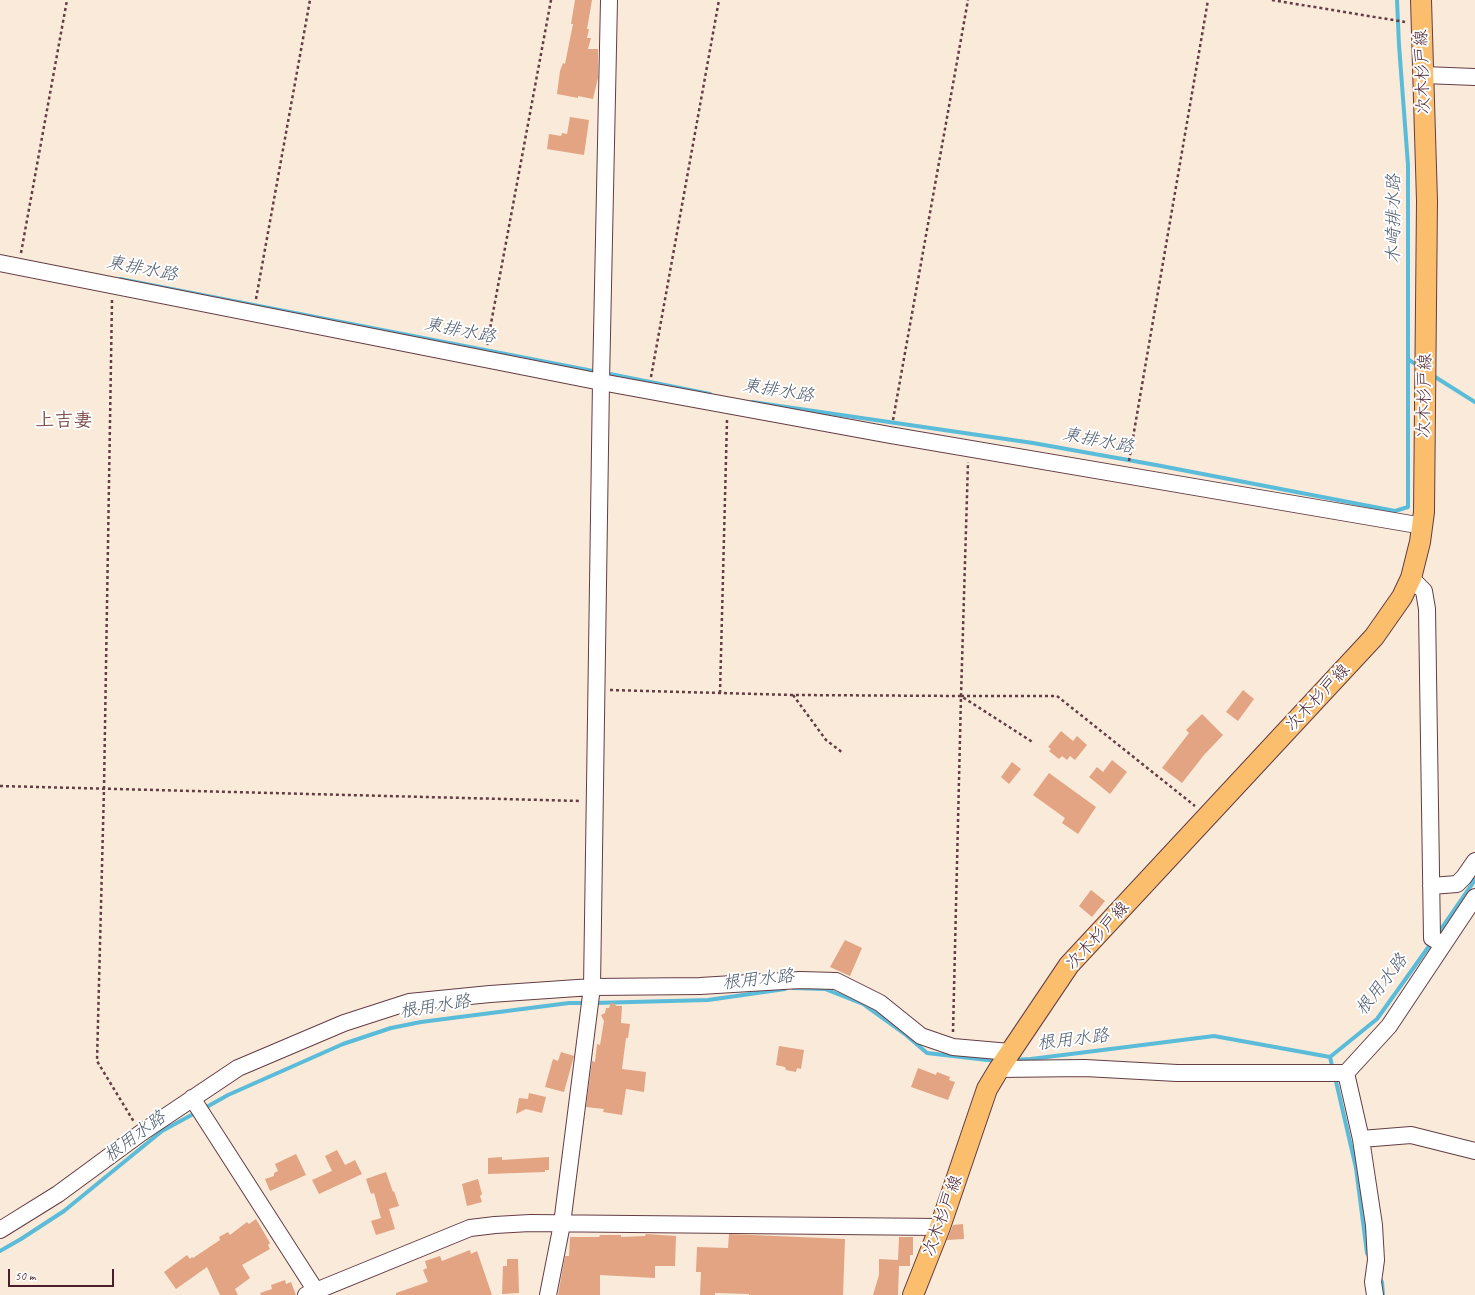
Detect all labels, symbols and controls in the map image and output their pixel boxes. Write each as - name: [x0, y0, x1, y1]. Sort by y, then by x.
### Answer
- street label: 次木杉戸線: [1411, 29, 1435, 115]
- water label: 木崎排水路: [1383, 174, 1405, 264]
- water label: 東排水路: [105, 252, 179, 286]
- water label: 東排水路: [423, 314, 497, 348]
- street label: 次木杉戸線: [1414, 353, 1436, 439]
- water label: 東排水路: [741, 375, 815, 407]
- district label: 上吉妻: [36, 410, 92, 432]
- water label: 東排水路: [1061, 424, 1135, 458]
- street label: 次木杉戸線: [1282, 660, 1354, 736]
- street label: 次木杉戸線: [1062, 898, 1134, 974]
- water label: 根用水路: [1351, 950, 1413, 1020]
- water label: 根用水路: [721, 965, 795, 995]
- water label: 根用水路: [398, 991, 472, 1023]
- water label: 根用水路: [1036, 1025, 1110, 1055]
- water label: 根用水路: [100, 1107, 170, 1167]
- street label: 次木杉戸線: [919, 1173, 967, 1259]
- scale bar: [10, 1261, 116, 1287]
- text: 50 m: [15, 1268, 35, 1284]

